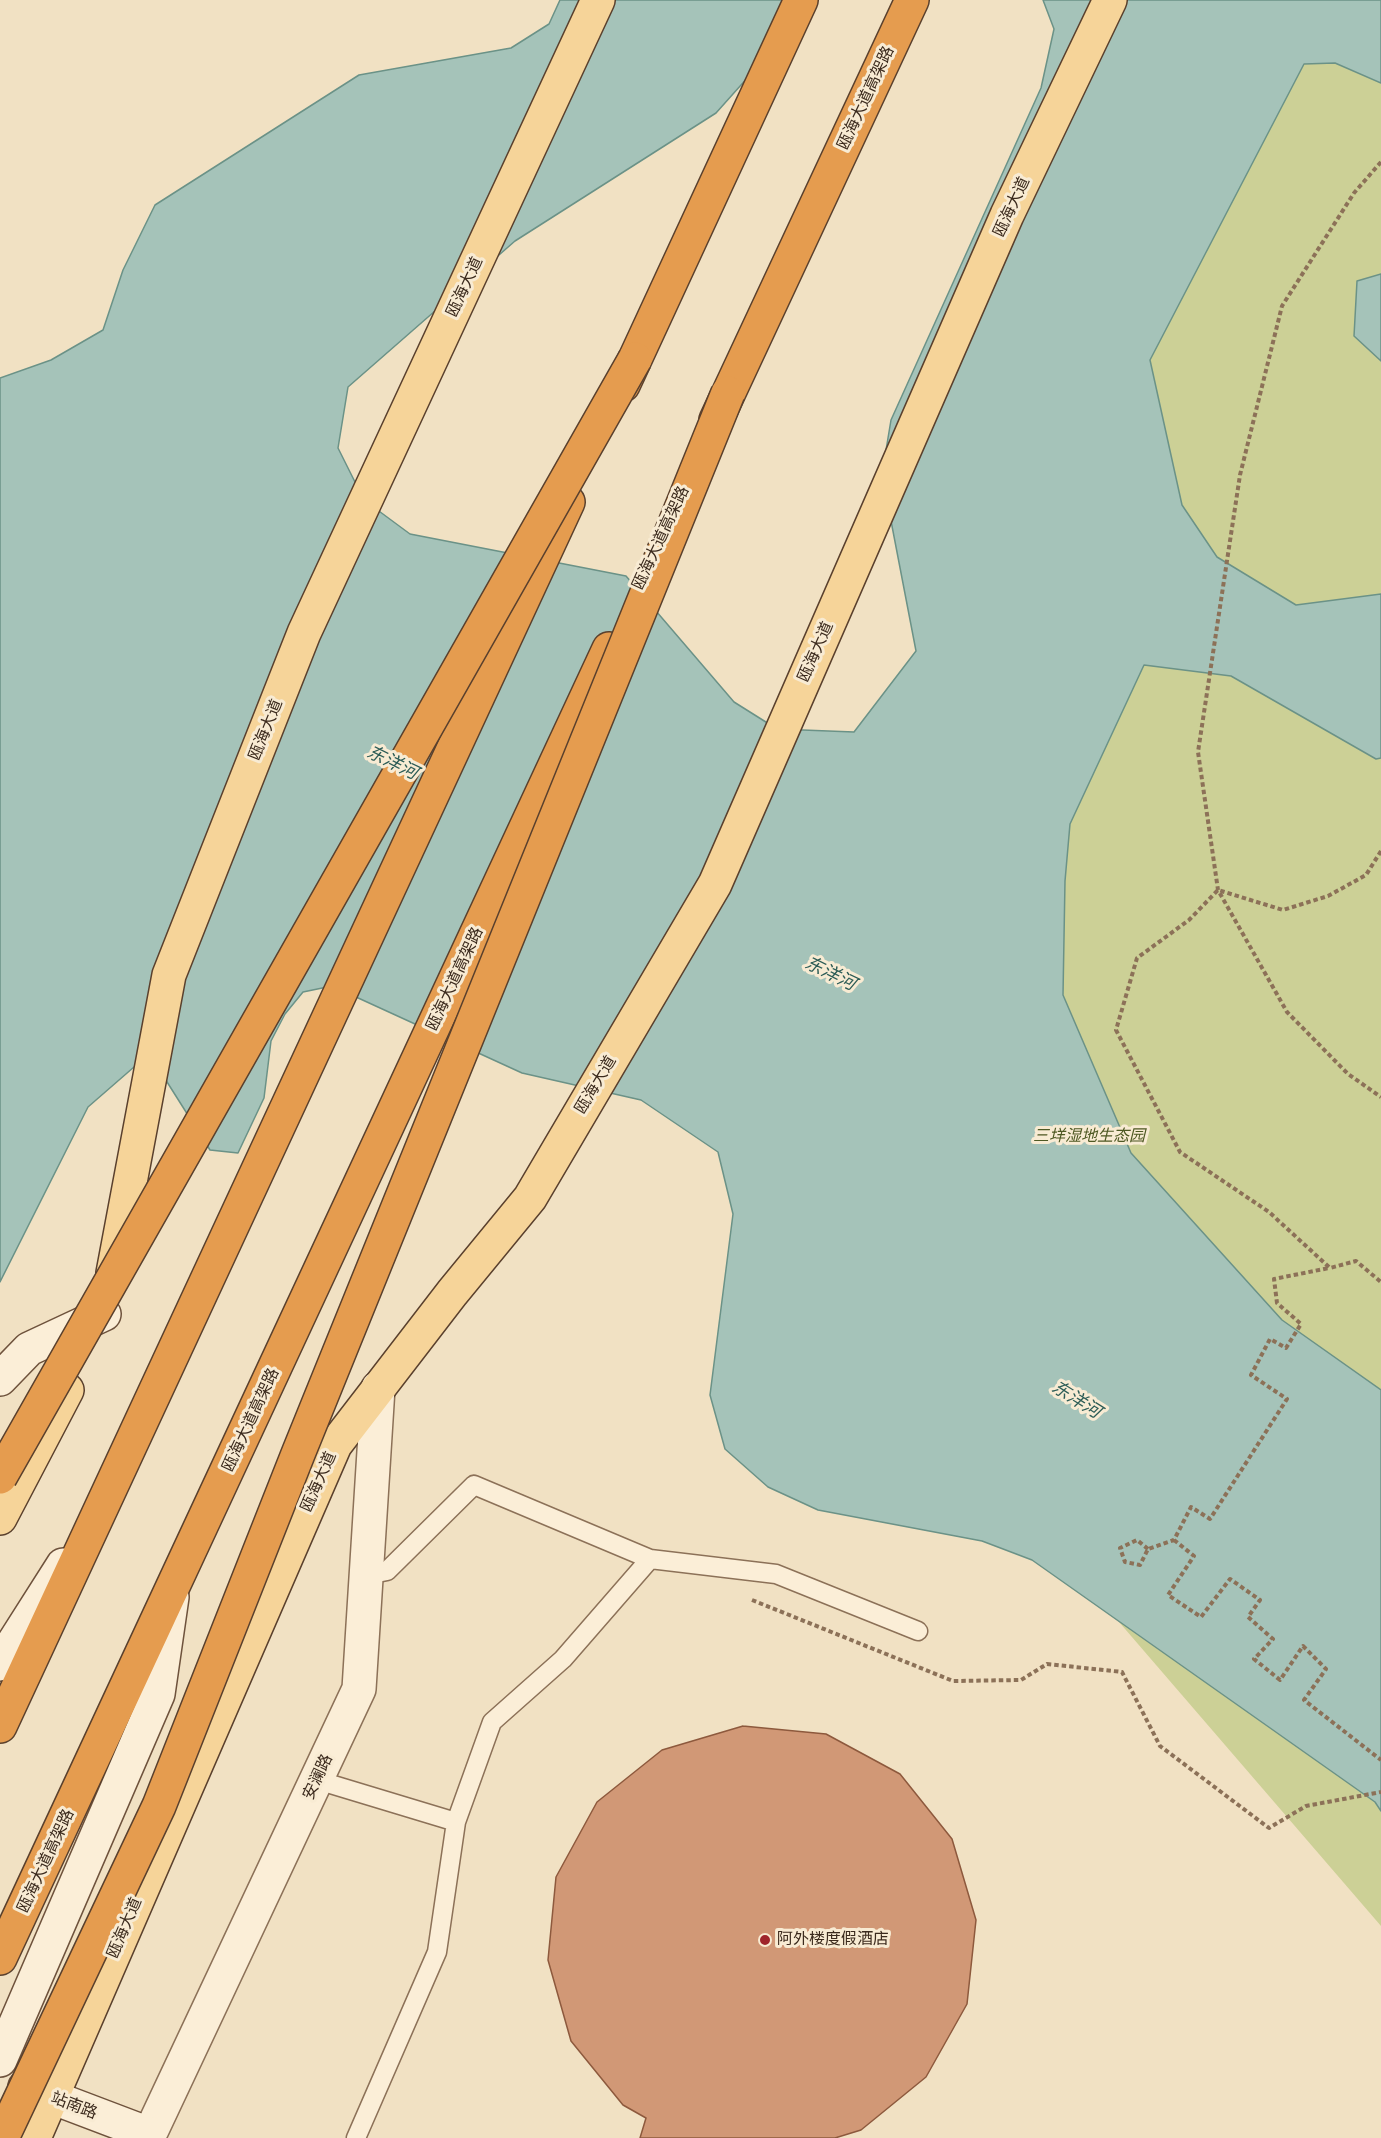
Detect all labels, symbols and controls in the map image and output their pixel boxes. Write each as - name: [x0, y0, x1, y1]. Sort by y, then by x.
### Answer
- street label: 瓯海大道高架路: [834, 43, 898, 153]
- street label: 瓯海大道: [990, 174, 1034, 240]
- street label: 瓯海大道: [443, 254, 487, 320]
- street label: 瓯海大道高架路: [629, 483, 693, 593]
- street label: 瓯海大道: [794, 619, 838, 685]
- street label: 瓯海大道: [245, 697, 287, 763]
- water label: 东洋河: [363, 741, 421, 785]
- street label: 瓯海大道高架路: [423, 924, 487, 1034]
- water label: 东洋河: [801, 952, 859, 996]
- street label: 瓯海大道: [571, 1053, 621, 1117]
- park label: 三垟湿地生态园: [1033, 1127, 1145, 1147]
- street label: 瓯海大道高架路: [219, 1365, 283, 1475]
- water label: 东洋河: [1047, 1377, 1105, 1423]
- street label: 瓯海大道: [297, 1449, 341, 1515]
- street label: 安澜路: [299, 1751, 337, 1803]
- street label: 瓯海大道高架路: [14, 1806, 78, 1916]
- street label: 瓯海大道: [104, 1895, 146, 1961]
- place label: 阿外楼度假酒店: [777, 1930, 889, 1950]
- marker: 阿外楼度假酒店: [758, 1933, 772, 1947]
- street label: 站南路: [48, 2088, 100, 2124]

